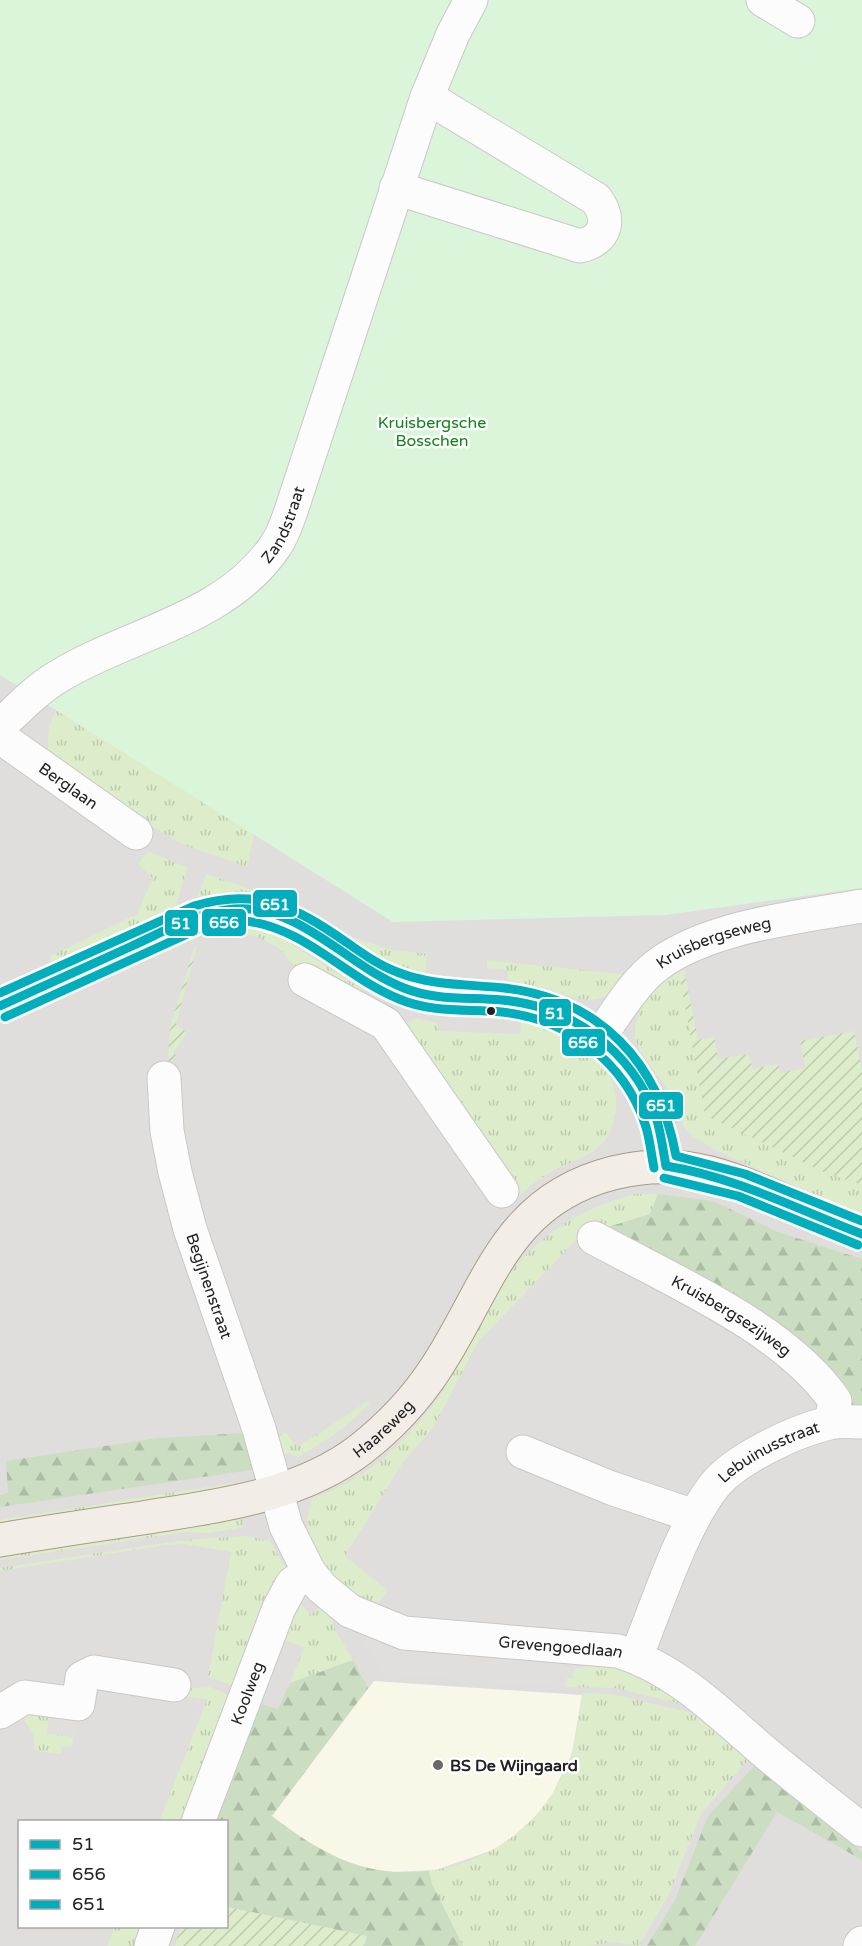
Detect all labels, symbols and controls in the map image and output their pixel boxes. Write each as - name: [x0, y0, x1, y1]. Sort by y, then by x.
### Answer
- park label: Kruisbergsche Bosschen: [378, 413, 486, 451]
- street label: Zandstraat: [257, 484, 310, 568]
- street label: Berglaan: [35, 759, 102, 814]
- line badge: 651: [252, 889, 298, 918]
- text: 651: [260, 895, 290, 915]
- line badge: 656: [201, 908, 247, 937]
- line badge: 51: [164, 909, 199, 937]
- text: 656: [209, 913, 239, 933]
- street label: Kruisbergseweg: [652, 913, 773, 974]
- text: 51: [171, 914, 191, 934]
- line badge: 51: [538, 998, 572, 1027]
- text: 51: [545, 1004, 565, 1024]
- unlabelled marker: [485, 1005, 497, 1017]
- line badge: 656: [561, 1028, 606, 1057]
- text: 656: [568, 1033, 598, 1053]
- line badge: 651: [638, 1091, 684, 1120]
- text: 651: [646, 1096, 676, 1116]
- street label: Begijnenstraat: [181, 1231, 236, 1342]
- street label: Kruisbergsezijweg: [668, 1271, 795, 1361]
- street label: Haareweg: [349, 1396, 419, 1463]
- street label: Lebuinusstraat: [714, 1417, 822, 1487]
- street label: Grevengoedlaan: [498, 1632, 626, 1663]
- street label: Koolweg: [227, 1659, 269, 1728]
- place label: BS De Wijngaard: [450, 1756, 578, 1776]
- marker: BS De Wijngaard: [431, 1758, 445, 1772]
- legend: [18, 1820, 228, 1928]
- text: 51: [72, 1833, 95, 1855]
- text: 656: [72, 1863, 106, 1885]
- text: 651: [72, 1893, 106, 1915]

